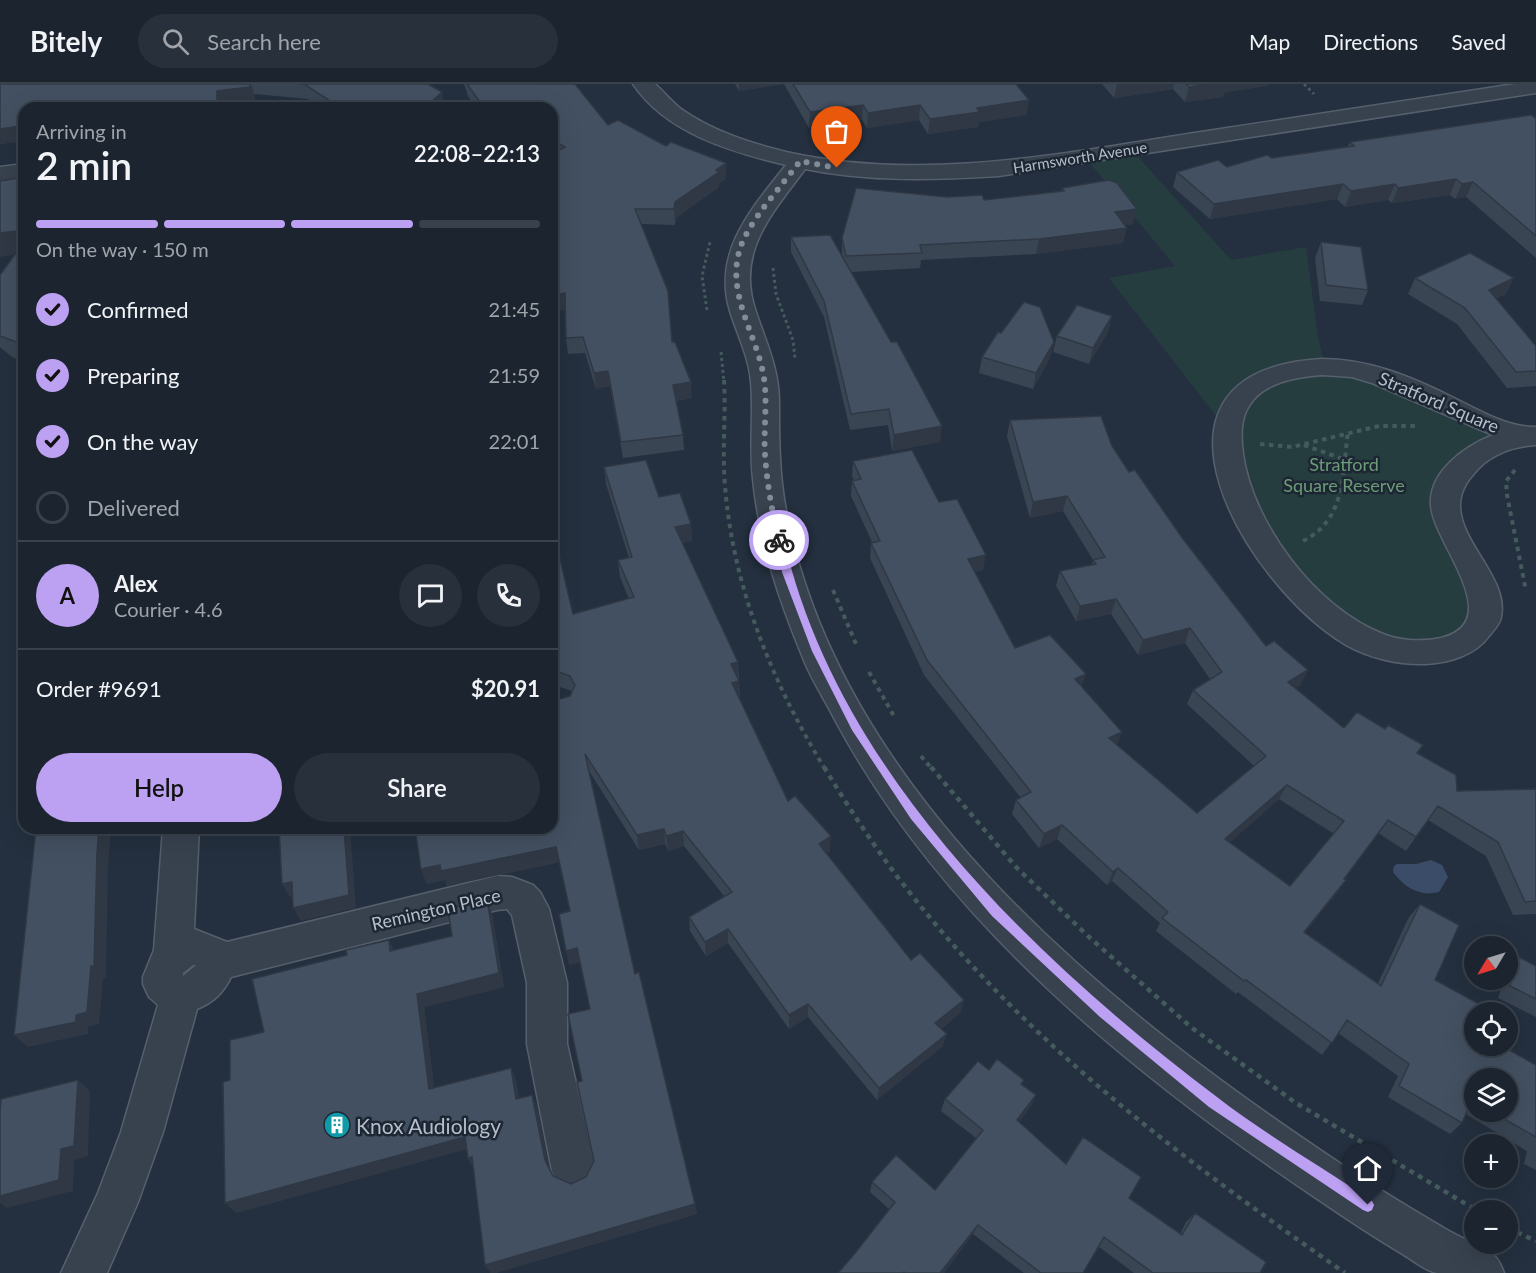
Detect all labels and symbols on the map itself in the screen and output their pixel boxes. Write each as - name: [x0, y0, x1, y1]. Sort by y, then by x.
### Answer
- pin: [811, 106, 862, 168]
- street label: Harmsworth Avenue: [1012, 138, 1148, 176]
- street label: Stratford Square: [1375, 367, 1503, 437]
- park label: Stratford Square Reserve: [1283, 453, 1405, 496]
- courier: [749, 510, 809, 570]
- street label: Remington Place: [369, 883, 503, 935]
- north arrow: [1464, 936, 1518, 990]
- building icon: Knox Audiology: [322, 1110, 352, 1140]
- place label: Knox Audiology: [356, 1113, 501, 1138]
- pin: [1342, 1143, 1393, 1205]

